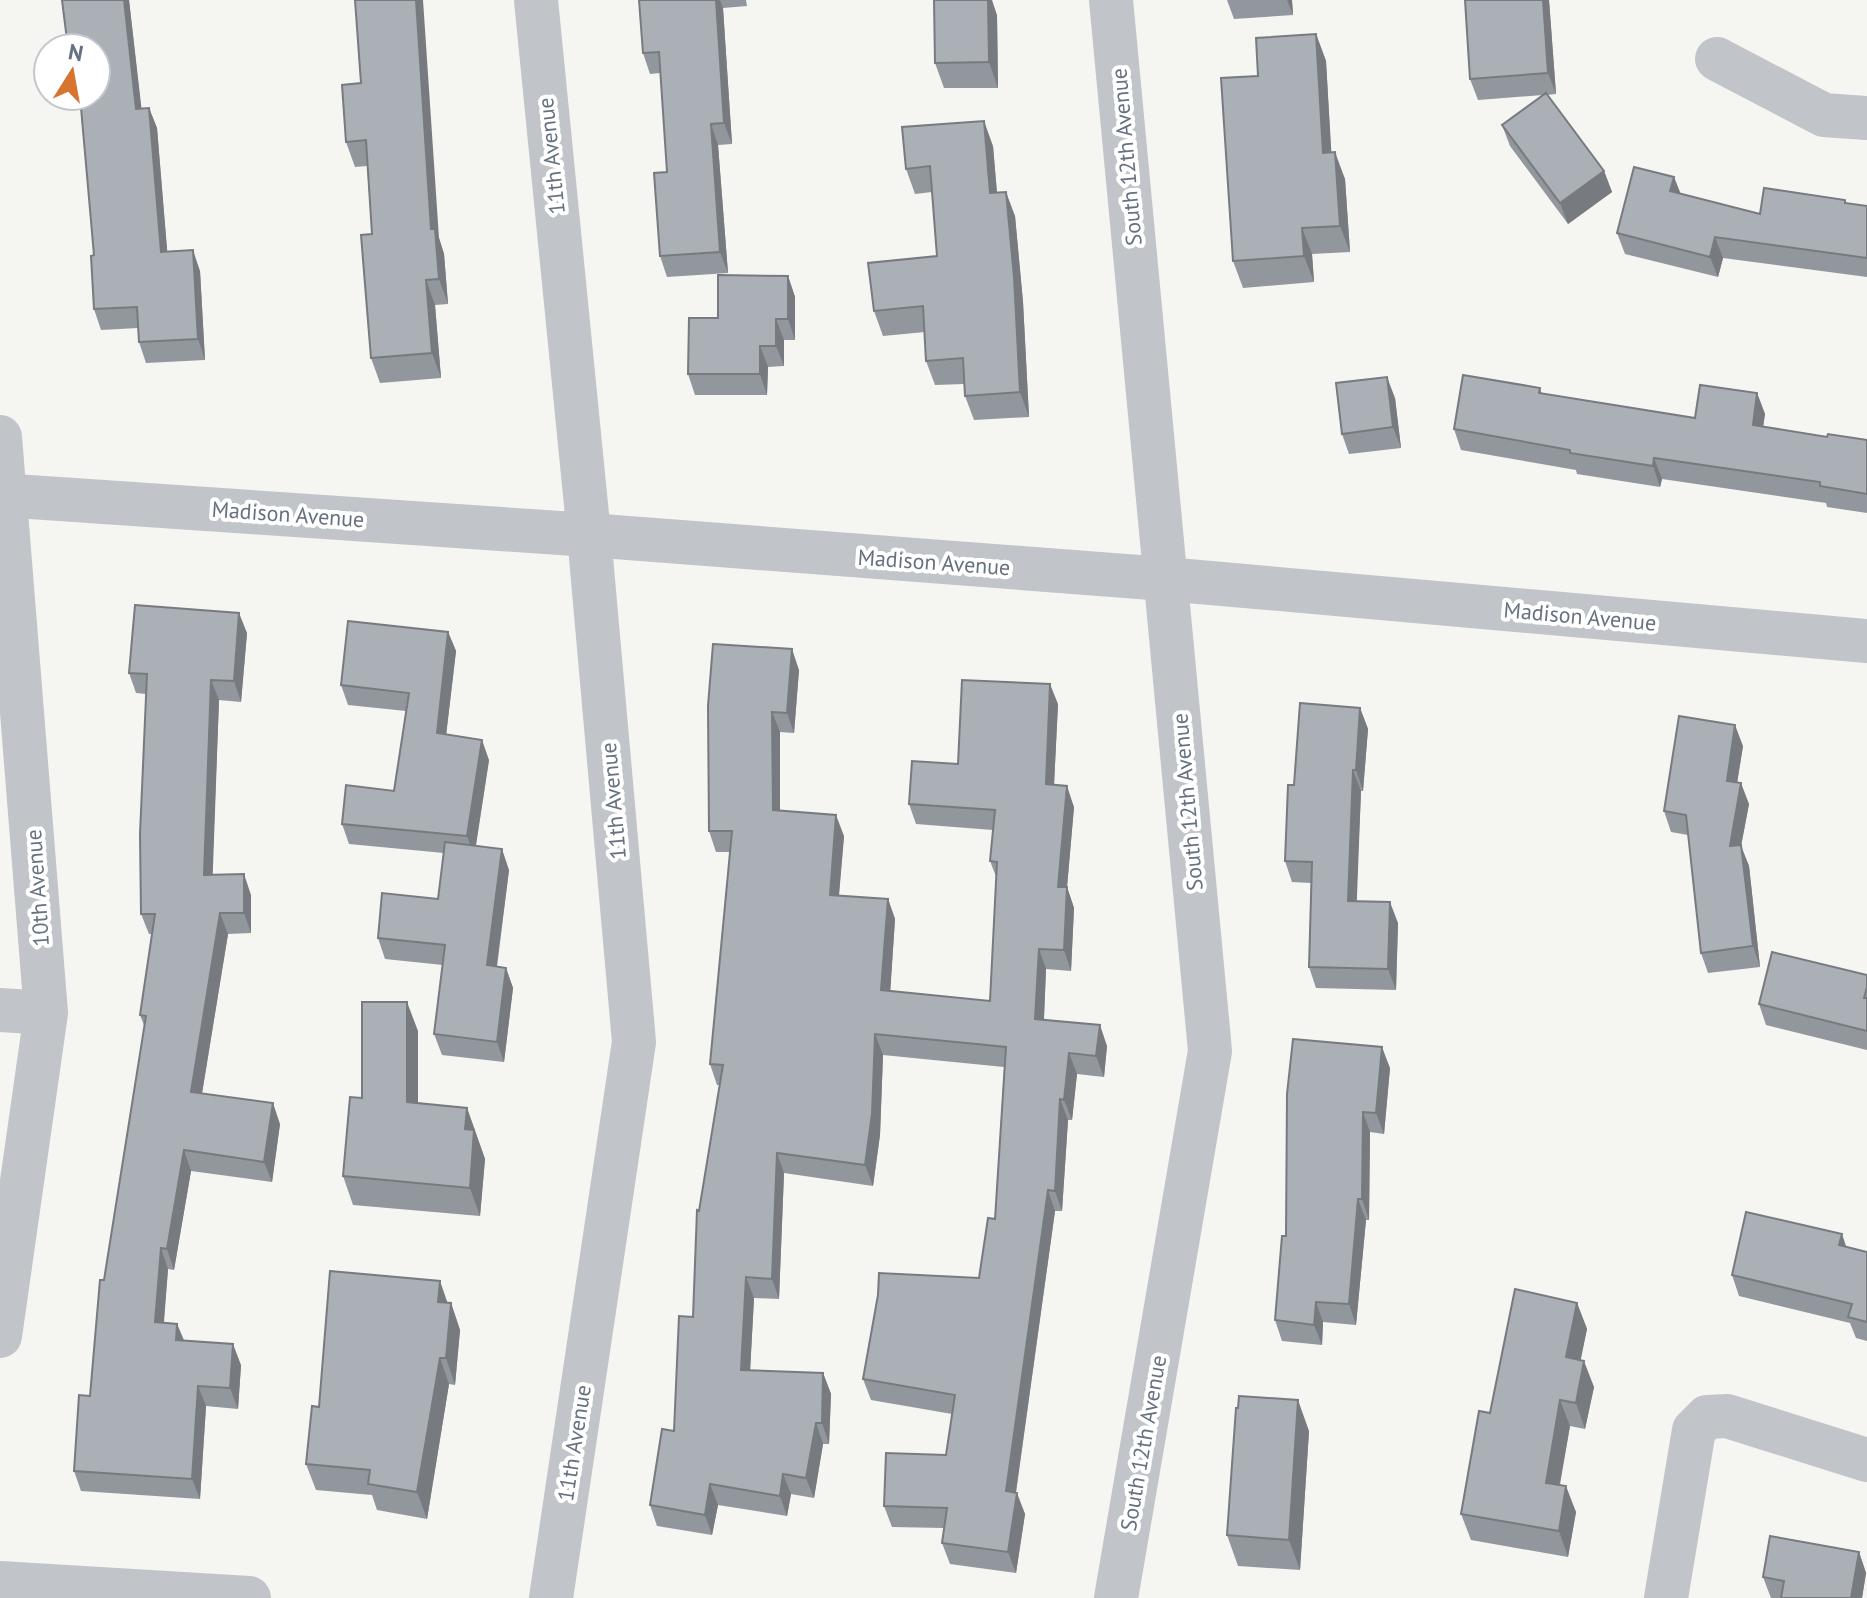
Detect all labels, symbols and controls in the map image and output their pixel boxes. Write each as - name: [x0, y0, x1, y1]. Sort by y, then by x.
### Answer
- north arrow: [32, 32, 112, 112]
- text: N: [66, 37, 86, 67]
- street label: South 12th Avenue: [1104, 67, 1148, 247]
- street label: 11th Avenue: [531, 96, 571, 216]
- street label: Madison Avenue: [211, 495, 365, 533]
- street label: Madison Avenue: [857, 543, 1011, 581]
- street label: Madison Avenue: [1503, 595, 1657, 637]
- street label: South 12th Avenue: [1165, 712, 1209, 892]
- street label: 11th Avenue: [594, 741, 632, 861]
- street label: 10th Avenue: [19, 828, 55, 948]
- street label: South 12th Avenue: [1114, 1353, 1172, 1533]
- street label: 11th Avenue: [551, 1383, 597, 1503]

